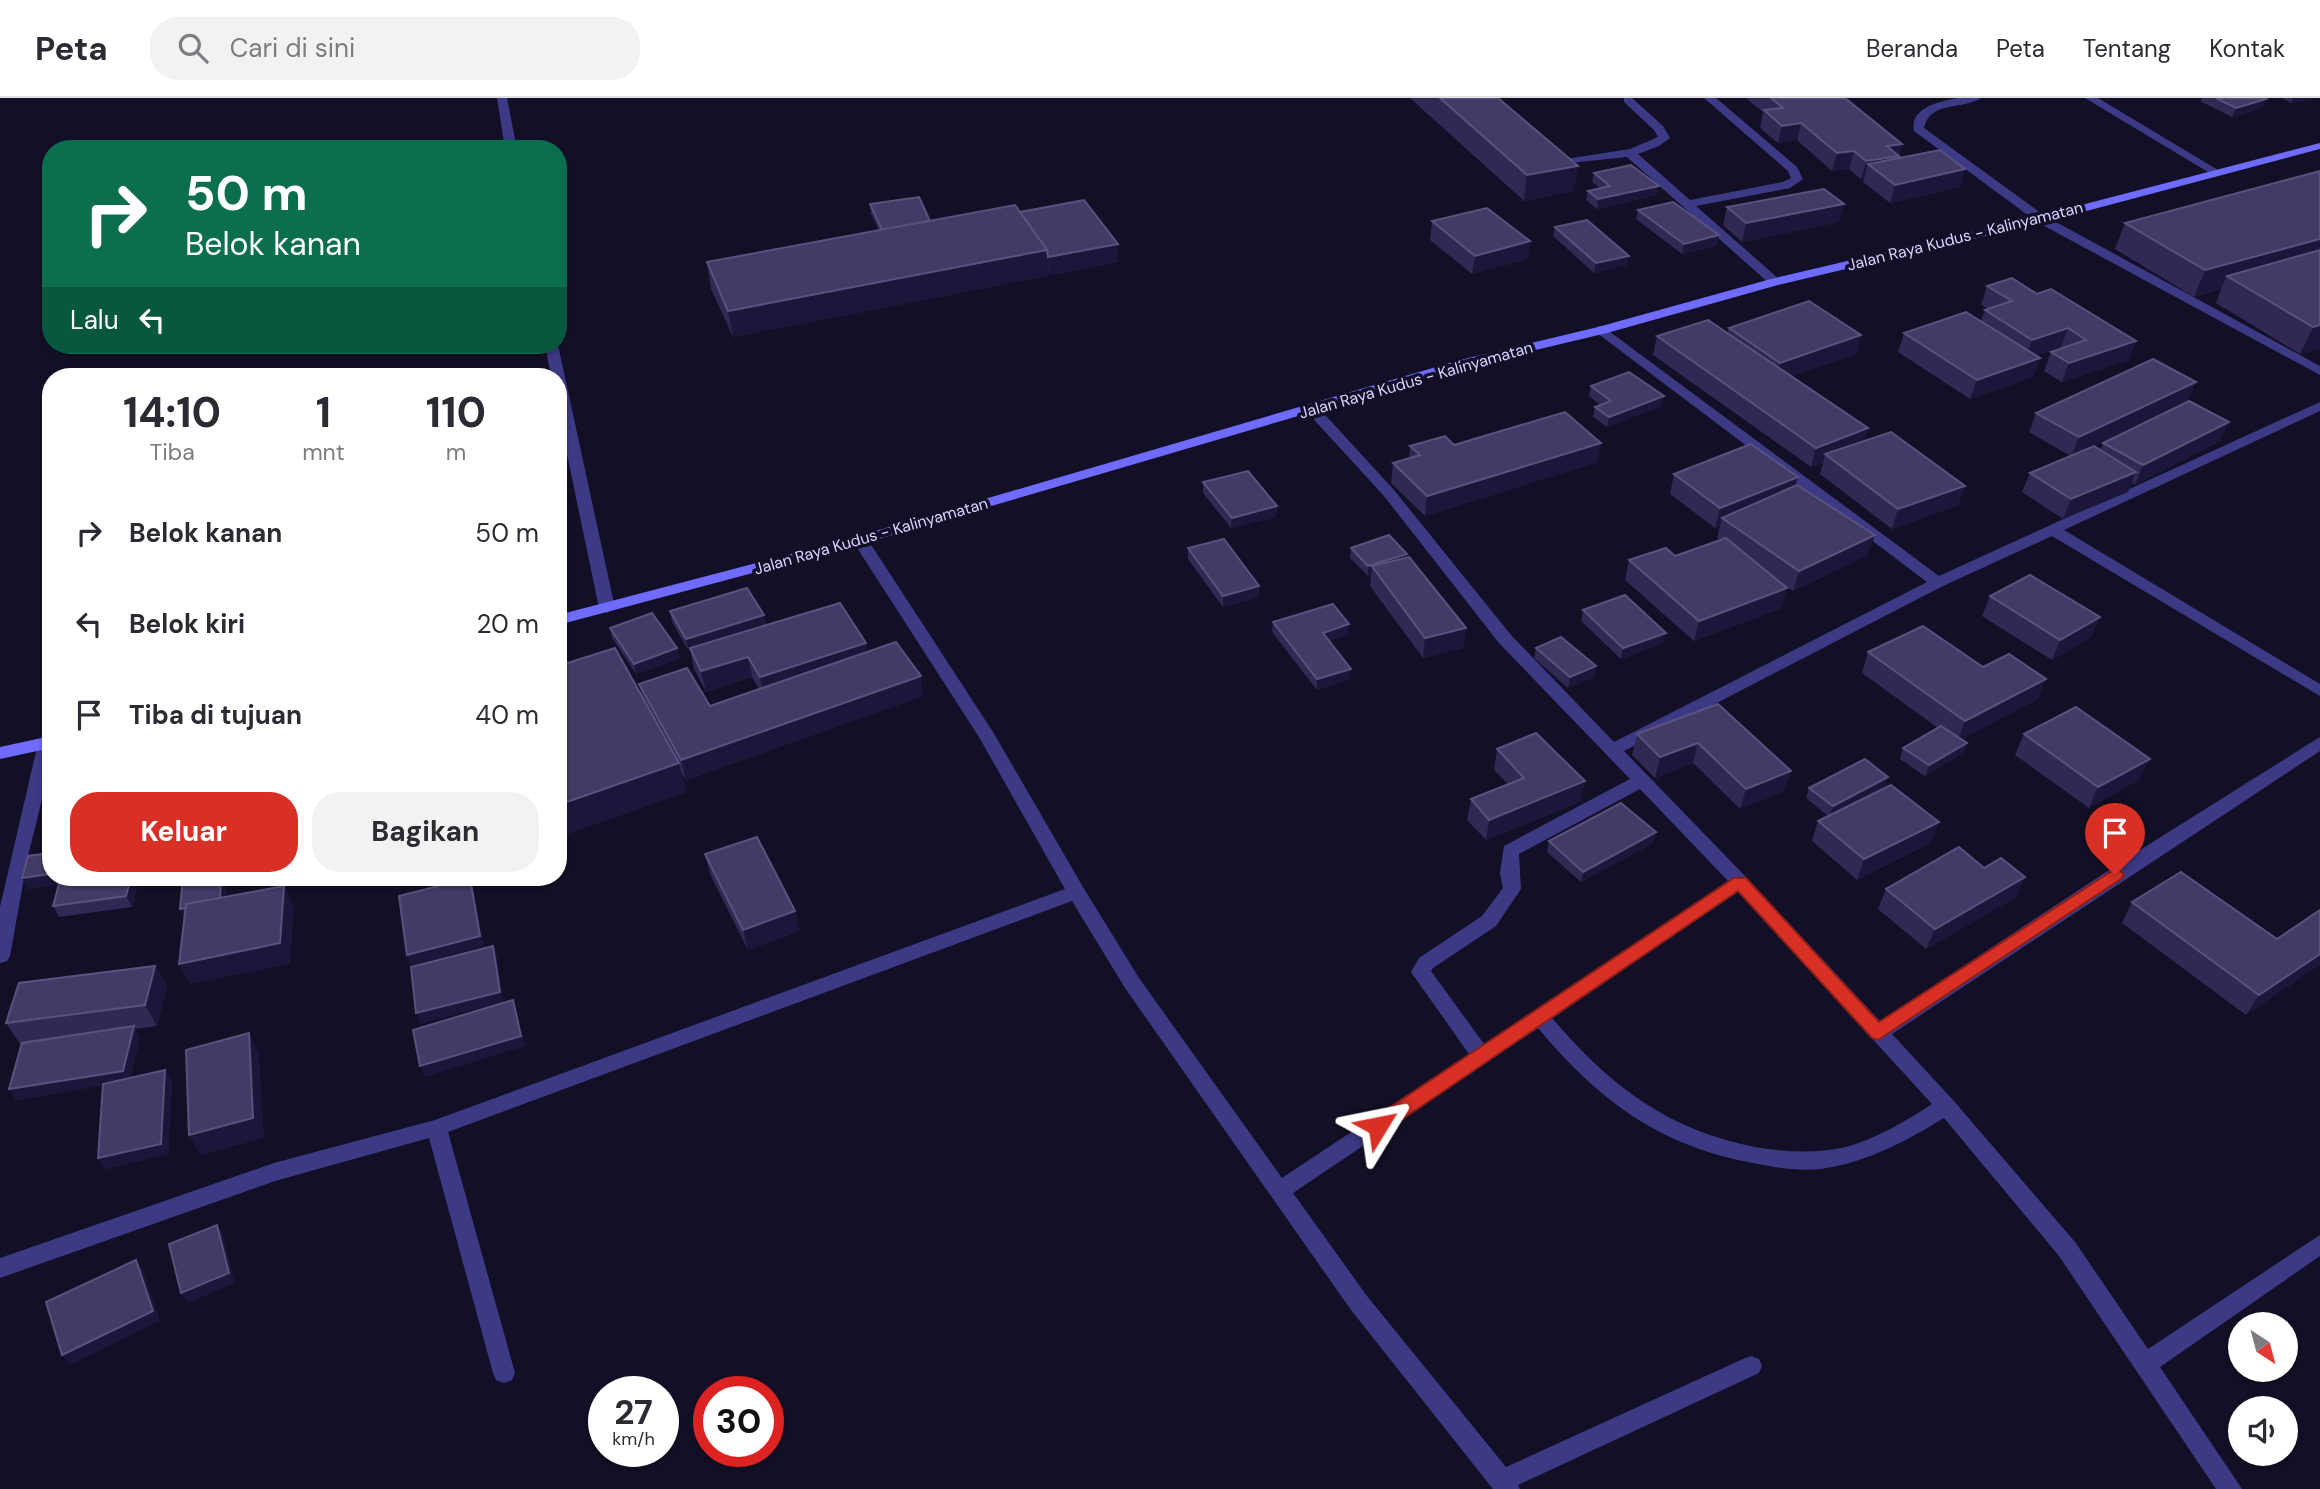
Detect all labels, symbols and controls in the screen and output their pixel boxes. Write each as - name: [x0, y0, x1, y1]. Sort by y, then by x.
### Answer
- search box: [150, 17, 640, 80]
- text: Peta: [35, 27, 108, 70]
- icon: search: [174, 29, 212, 67]
- text: Cari di sini: [230, 31, 355, 65]
- text: Beranda: [1866, 33, 1958, 64]
- text: Peta: [1996, 33, 2045, 64]
- text: Tentang: [2083, 33, 2171, 64]
- text: Kontak: [2209, 33, 2285, 64]
- text: 50 m: [185, 161, 308, 225]
- icon: right: [70, 168, 161, 259]
- street label: Jalan Raya Kudus - Kalinyamatan: [1845, 197, 2085, 275]
- text: Belok kanan: [185, 223, 361, 265]
- icon: left: [133, 301, 171, 339]
- text: Lalu: [70, 303, 119, 337]
- street label: Jalan Raya Kudus - Kalinyamatan: [1297, 337, 1535, 423]
- text: 14:10: [123, 385, 221, 440]
- text: 1: [316, 385, 331, 440]
- text: 110: [426, 385, 486, 440]
- text: Tiba: [149, 437, 195, 467]
- text: mnt: [302, 437, 345, 467]
- text: m: [446, 437, 466, 467]
- street label: Jalan Raya Kudus - Kalinyamatan: [752, 493, 990, 579]
- icon: right: [70, 514, 108, 552]
- text: Belok kanan: [129, 516, 282, 550]
- text: 50 m: [475, 516, 539, 550]
- icon: left: [70, 605, 108, 643]
- text: Belok kiri: [129, 607, 245, 641]
- text: 20 m: [476, 607, 539, 641]
- icon: arrive: [70, 696, 108, 734]
- text: Tiba di tujuan: [129, 698, 302, 732]
- text: 40 m: [475, 698, 539, 732]
- button: Keluar: [70, 792, 298, 872]
- button: Bagikan: [312, 792, 539, 872]
- pin: [2085, 803, 2145, 875]
- icon: arrive: [2096, 814, 2134, 852]
- position arrow: [1341, 1089, 1415, 1163]
- north arrow: [2228, 1312, 2298, 1382]
- map controls: [2228, 1312, 2298, 1466]
- speed limit sign: 30: [693, 1376, 784, 1467]
- text: 27: [614, 1389, 653, 1435]
- button: sound: [2228, 1396, 2298, 1466]
- text: km/h: [612, 1427, 655, 1451]

